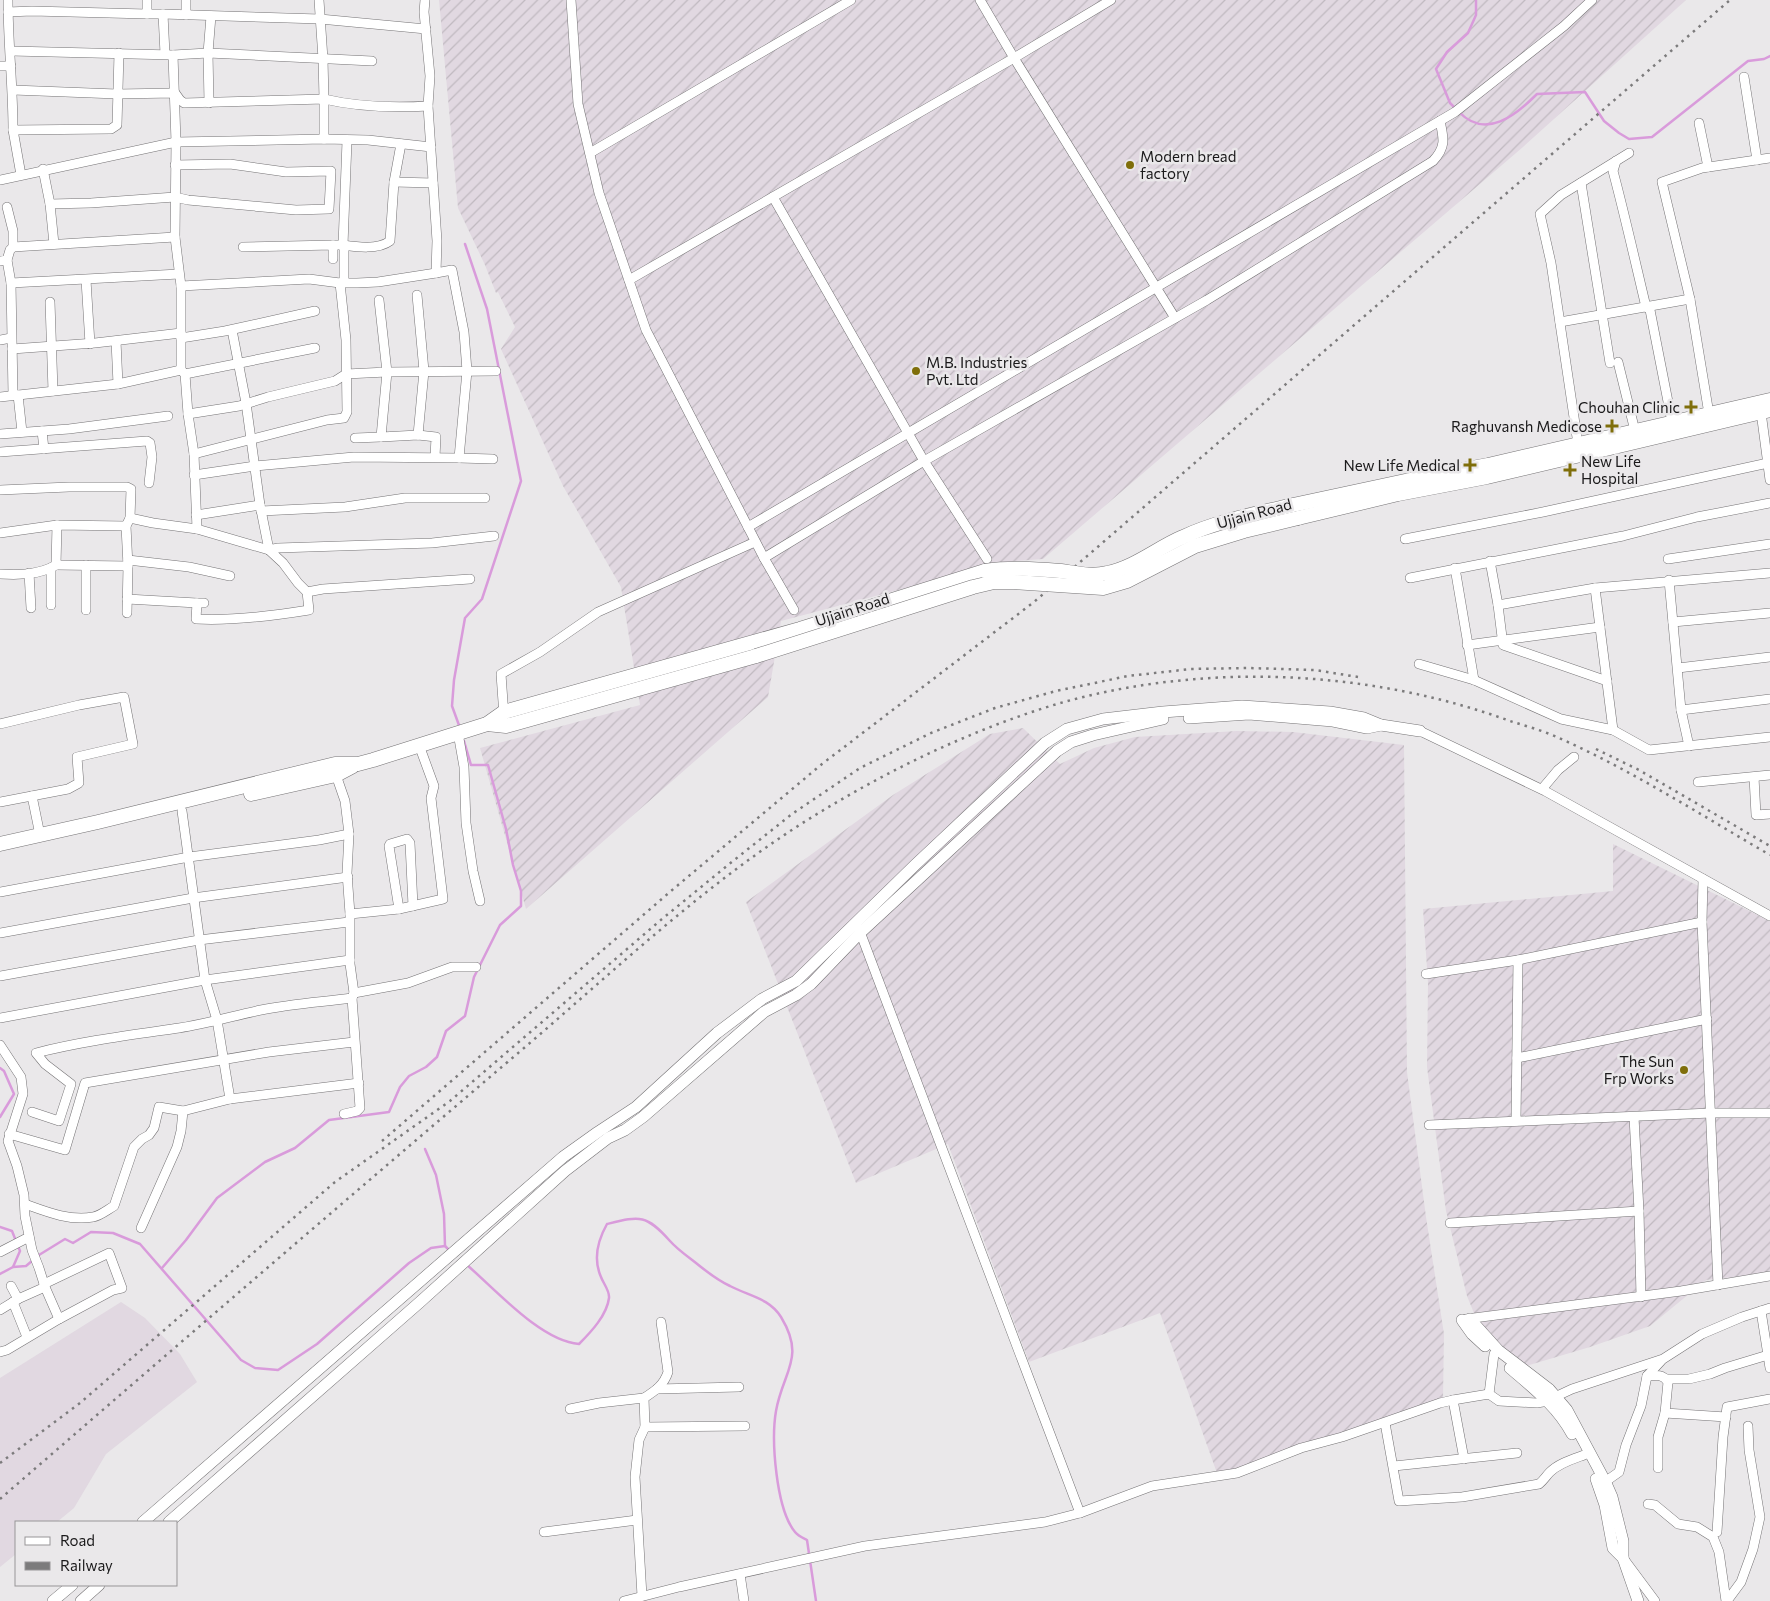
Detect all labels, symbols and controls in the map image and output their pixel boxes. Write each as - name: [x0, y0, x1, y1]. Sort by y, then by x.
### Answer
- place label: Modern bread factory: [1140, 147, 1236, 182]
- marker: Modern bread factory: [1124, 159, 1136, 171]
- place label: M.B. Industries Pvt. Ltd: [926, 353, 1028, 388]
- marker: M.B. Industries Pvt. Ltd: [910, 365, 922, 377]
- place label: Chouhan Clinic: [1578, 398, 1680, 416]
- marker: Chouhan Clinic: [1684, 400, 1698, 414]
- place label: Raghuvansh Medicose: [1451, 417, 1602, 435]
- marker: Raghuvansh Medicose: [1606, 420, 1618, 432]
- place label: New Life Hospital: [1581, 452, 1641, 487]
- place label: New Life Medical: [1343, 456, 1460, 474]
- marker: New Life Medical: [1464, 459, 1476, 471]
- marker: New Life Hospital: [1563, 463, 1577, 477]
- street label: Ujjain Road: [1215, 494, 1293, 532]
- street label: Ujjain Road: [813, 589, 891, 629]
- place label: The Sun Frp Works: [1604, 1052, 1674, 1087]
- marker: The Sun Frp Works: [1678, 1064, 1690, 1076]
- legend: [15, 1521, 178, 1586]
- text: Road: [60, 1531, 95, 1549]
- text: Railway: [60, 1556, 113, 1574]

